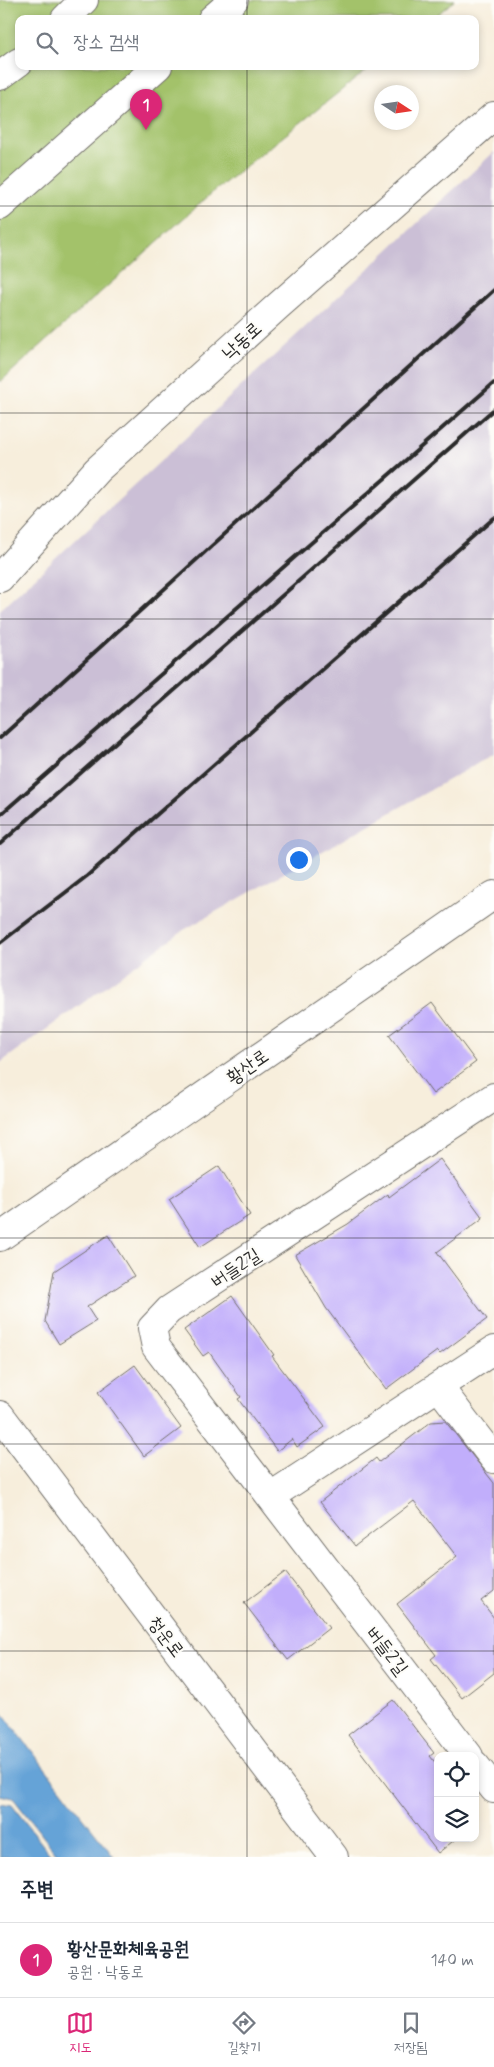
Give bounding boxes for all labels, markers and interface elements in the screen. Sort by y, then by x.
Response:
search box [15,15,479,70]
icon: search [33,29,61,57]
text: 장소 검색 [73,30,139,55]
north arrow [374,85,419,130]
pin: 1 [130,89,162,130]
street label: 낙동로 [217,316,267,366]
your location [286,847,312,873]
street label: 황산로 [222,1044,274,1091]
street label: 버들2길 [206,1243,266,1294]
street label: 청운로 [142,1611,190,1663]
street label: 버들2길 [360,1621,413,1680]
map controls [434,1752,479,1842]
button: locate [434,1752,479,1797]
button: layers [434,1797,479,1842]
text: 주변 [20,1876,54,1904]
text: 황산문화체육공원 [67,1937,189,1962]
text: 1 [32,1950,40,1971]
text: 140 m [430,1950,474,1971]
text: 공원 · 낙동로 [67,1962,144,1983]
tab: 지도 [66,2009,94,2057]
tab: 길찾기 [227,2009,261,2057]
tab: 저장됨 [394,2009,428,2057]

